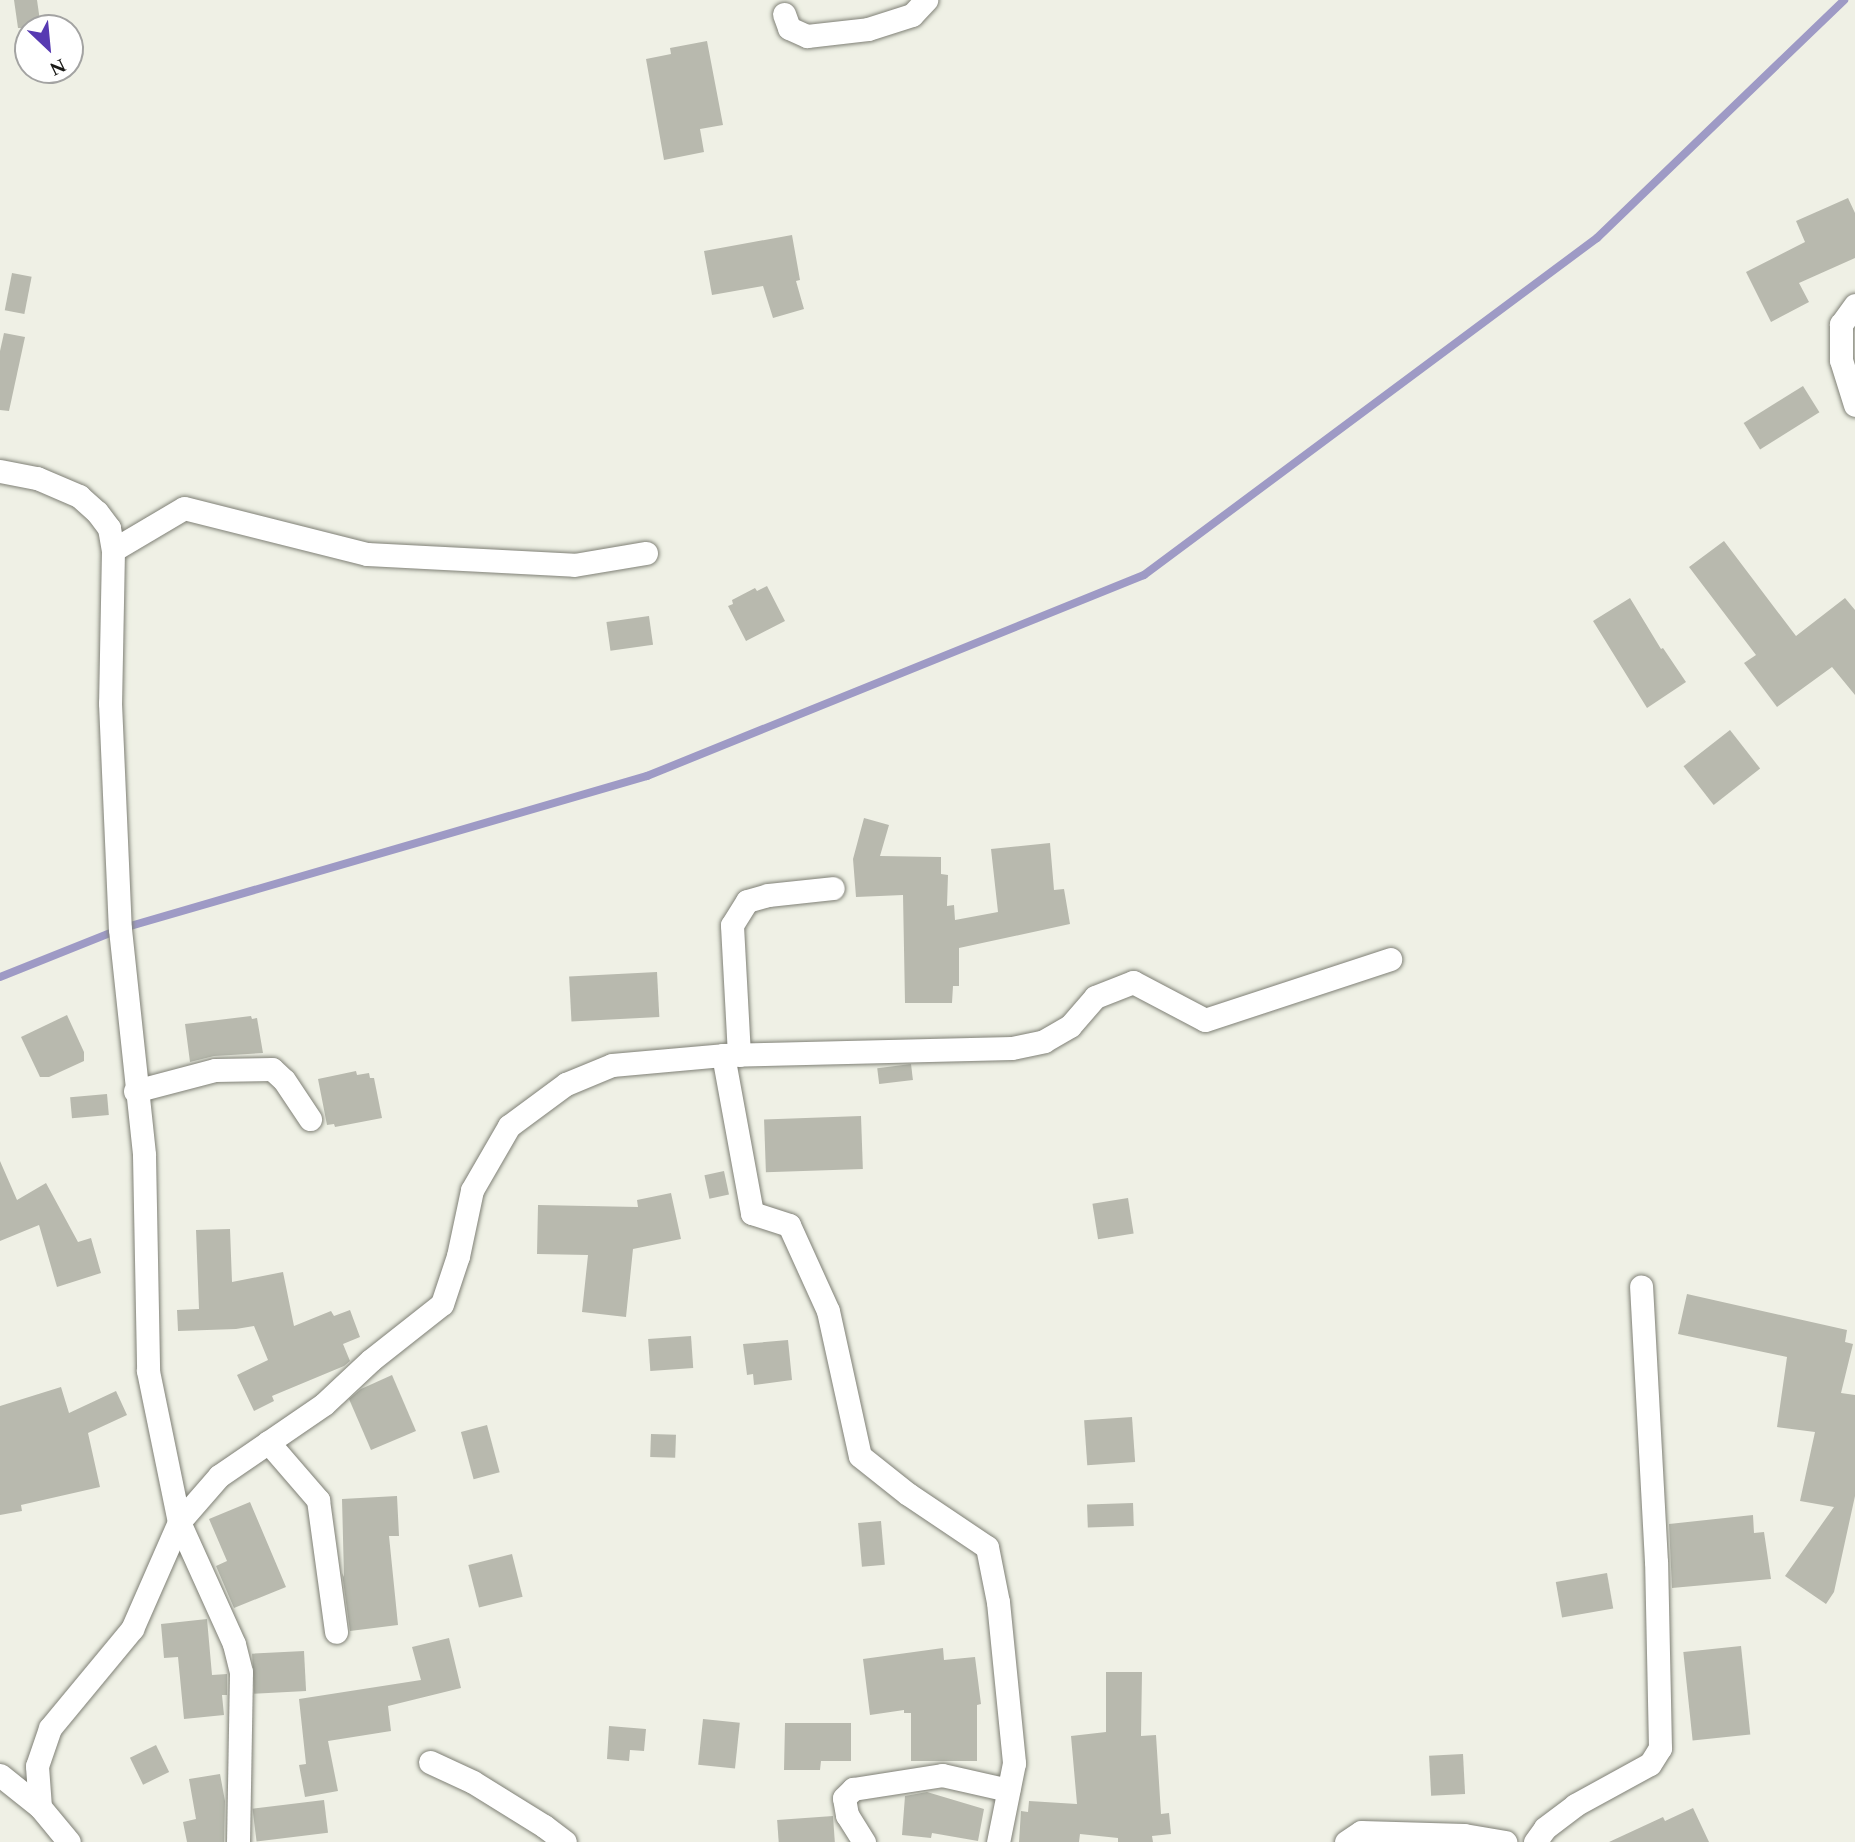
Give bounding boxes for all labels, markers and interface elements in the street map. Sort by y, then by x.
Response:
north arrow [14,14,84,84]
text: N [44,50,71,83]

